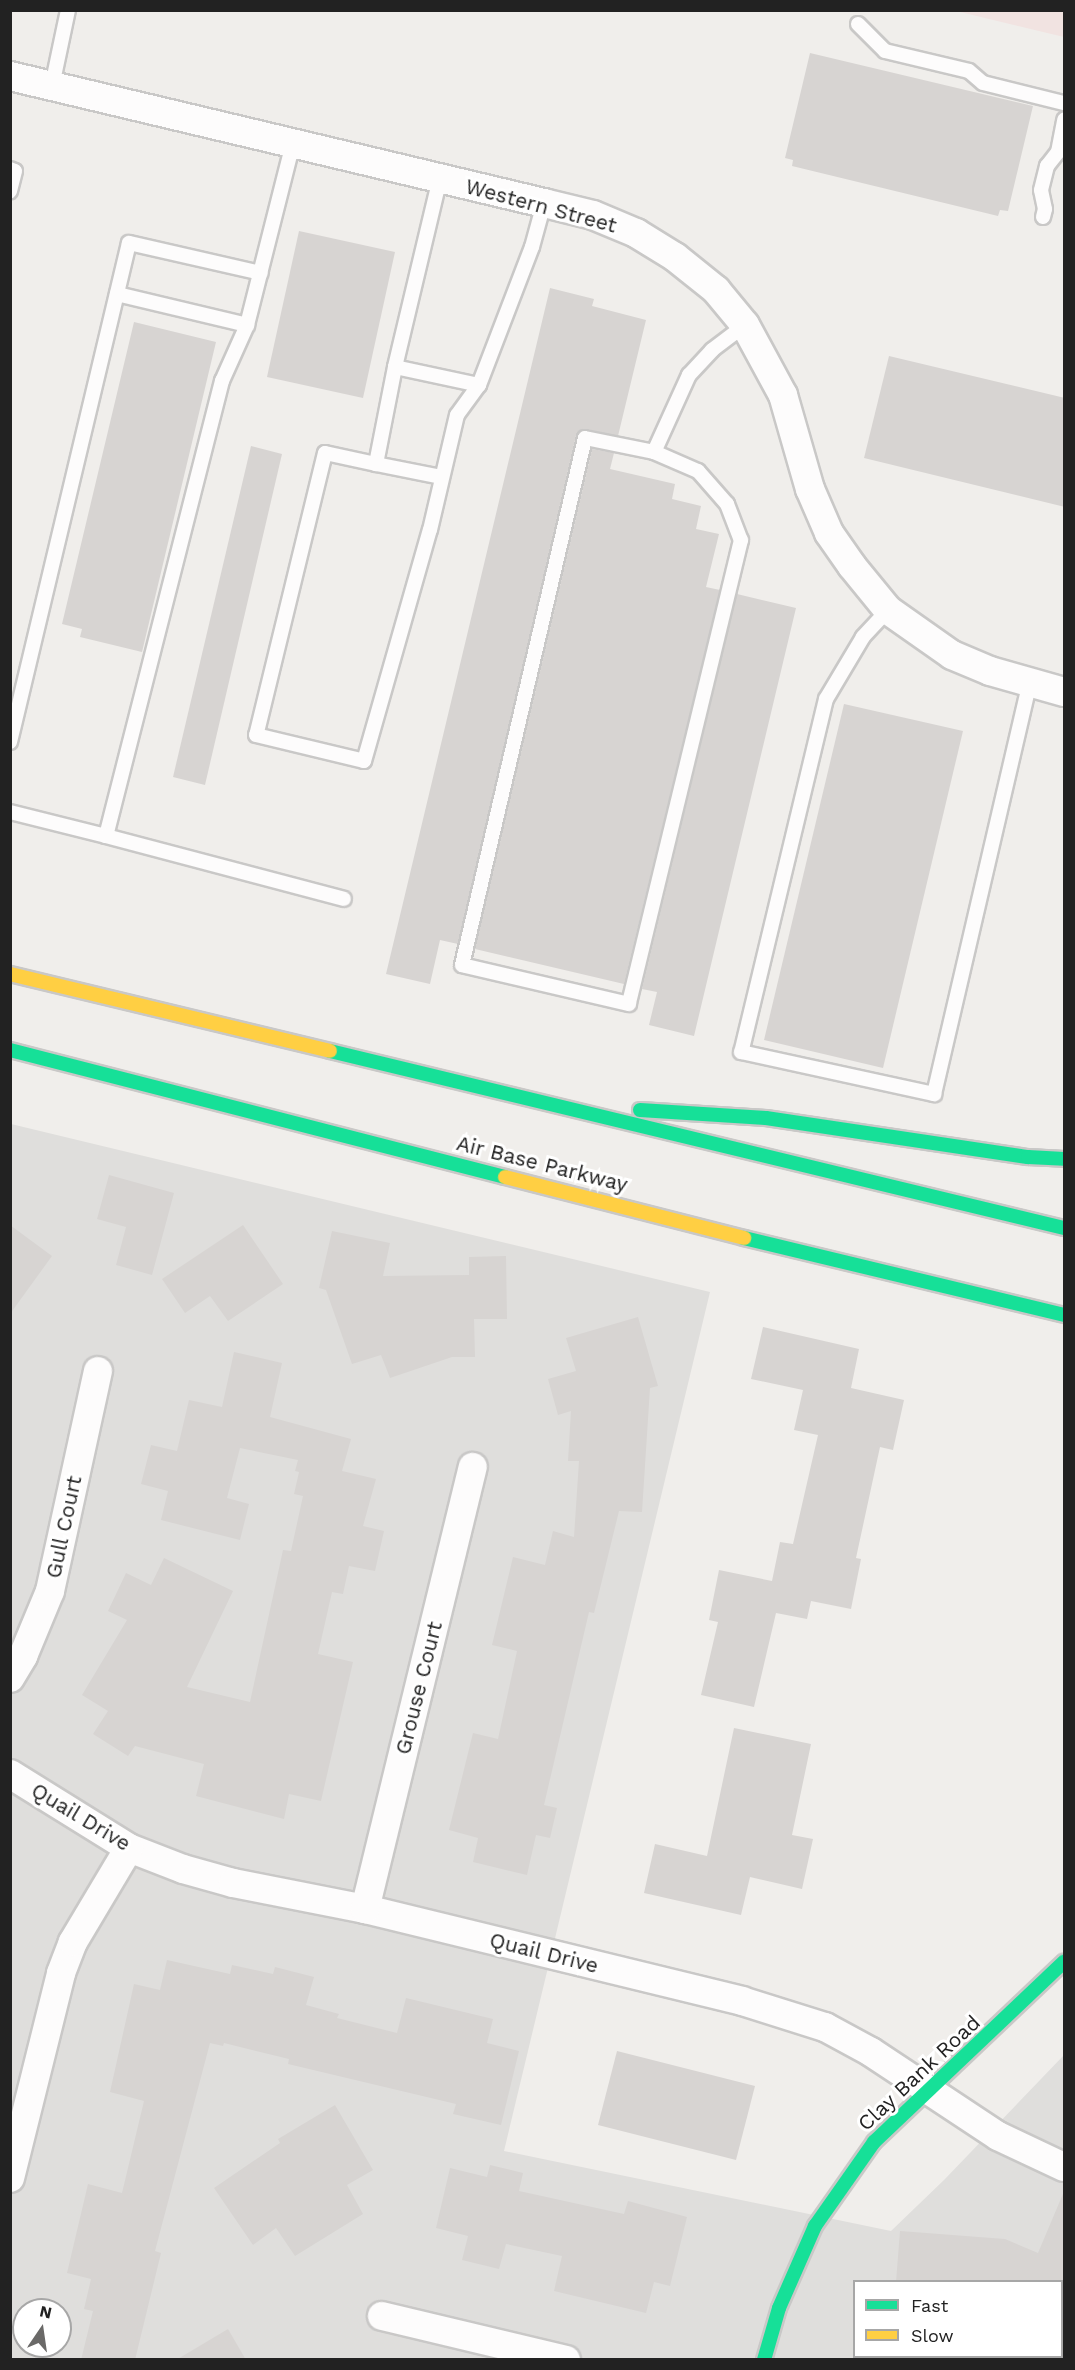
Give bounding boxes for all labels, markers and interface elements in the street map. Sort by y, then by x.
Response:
street label: Western Street [463,174,619,238]
street label: Air Base Parkway [454,1131,630,1197]
street label: Gull Court [41,1473,87,1581]
street label: Grouse Court [390,1619,448,1757]
street label: Quail Drive [27,1777,135,1857]
street label: Quail Drive [487,1927,601,1979]
street label: Clay Bank Road [852,2010,986,2136]
legend [853,2280,1063,2358]
text: Fast [911,2295,948,2316]
north arrow [12,2298,72,2358]
text: N [38,2301,54,2323]
text: Slow [911,2325,954,2346]

